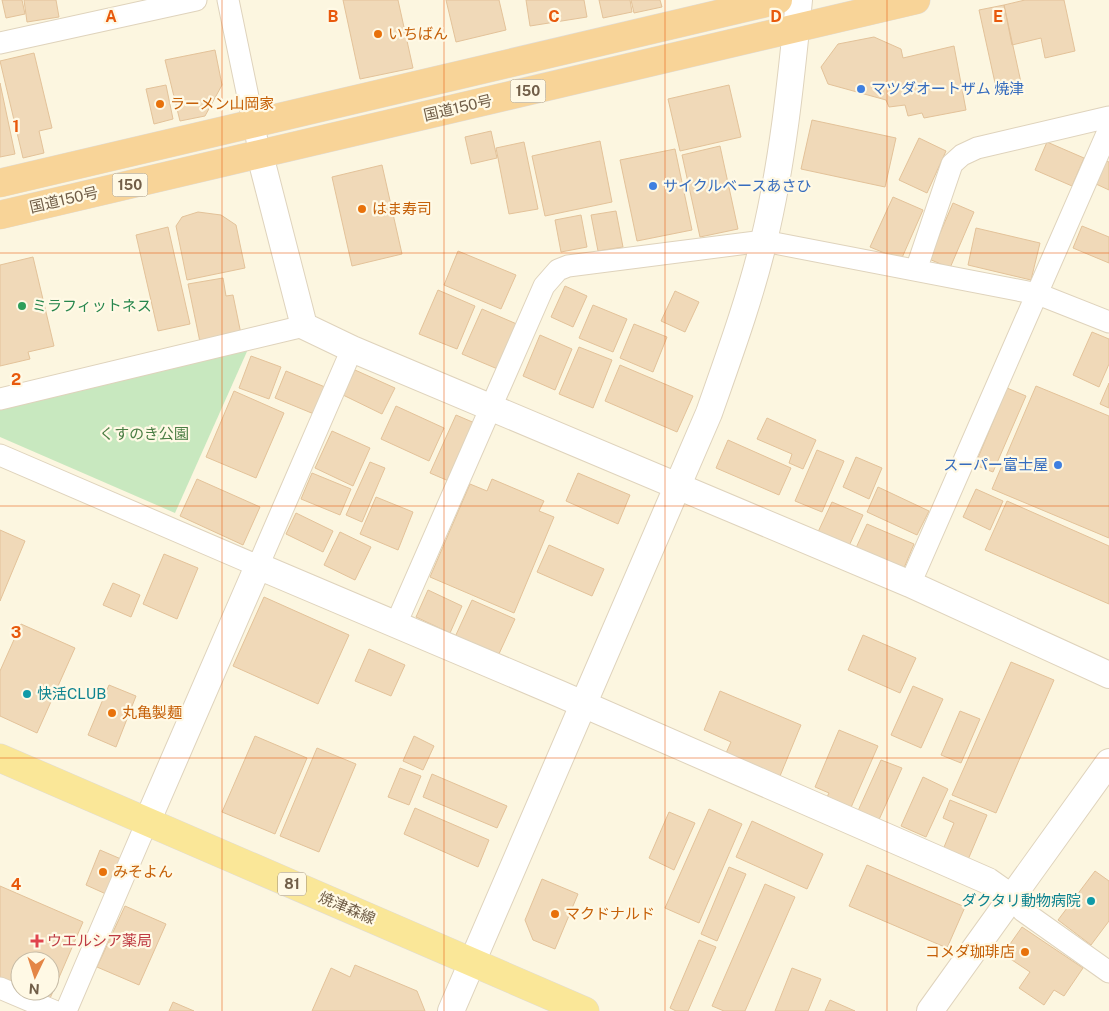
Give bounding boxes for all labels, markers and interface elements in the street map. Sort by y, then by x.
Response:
text: A [105,7,117,26]
text: B [328,7,339,26]
text: C [548,7,560,26]
text: D [770,7,782,26]
text: E [993,7,1003,26]
place label: いちばん [388,25,448,42]
marker: いちばん [372,28,384,40]
road number: 150 [510,80,546,102]
place label: マツダオートザム 焼津 [871,80,1024,97]
marker: マツダオートザム 焼津 [855,83,867,95]
street label: 国道150号 [422,91,494,124]
place label: ラーメン山岡家 [170,95,274,112]
marker: ラーメン山岡家 [154,98,166,110]
text: 1 [13,117,19,136]
road number: 150 [112,174,148,196]
place label: サイクルベースあさひ [663,177,812,194]
marker: サイクルベースあさひ [647,180,659,192]
street label: 国道150号 [28,183,100,216]
place label: はま寿司 [372,200,432,217]
marker: はま寿司 [356,203,368,215]
place label: ミラフィットネス [32,297,152,314]
marker: ミラフィットネス [16,300,28,312]
text: 2 [11,370,21,389]
park label: くすのき公園 [99,425,189,442]
place label: スーパー富士屋 [943,456,1048,473]
marker: スーパー富士屋 [1052,459,1064,471]
text: 3 [11,623,21,642]
place label: 快活CLUB [37,685,106,702]
marker: 快活CLUB [21,688,33,700]
place label: 丸亀製麺 [122,704,182,721]
marker: 丸亀製麺 [106,707,118,719]
place label: みそよん [113,863,173,880]
marker: みそよん [97,866,109,878]
road number: 81 [278,872,306,896]
text: 4 [11,875,22,894]
street label: 焼津森線 [316,888,378,927]
place label: ダクタリ動物病院 [962,892,1081,909]
marker: ダクタリ動物病院 [1085,895,1097,907]
place label: マクドナルド [565,905,655,922]
marker: マクドナルド [549,908,561,920]
place label: ウエルシア薬局 [47,932,152,949]
marker: ウエルシア薬局 [31,935,43,947]
place label: コメダ珈琲店 [925,943,1015,960]
marker: コメダ珈琲店 [1019,946,1031,958]
north arrow [10,951,60,1001]
text: N [28,981,40,997]

